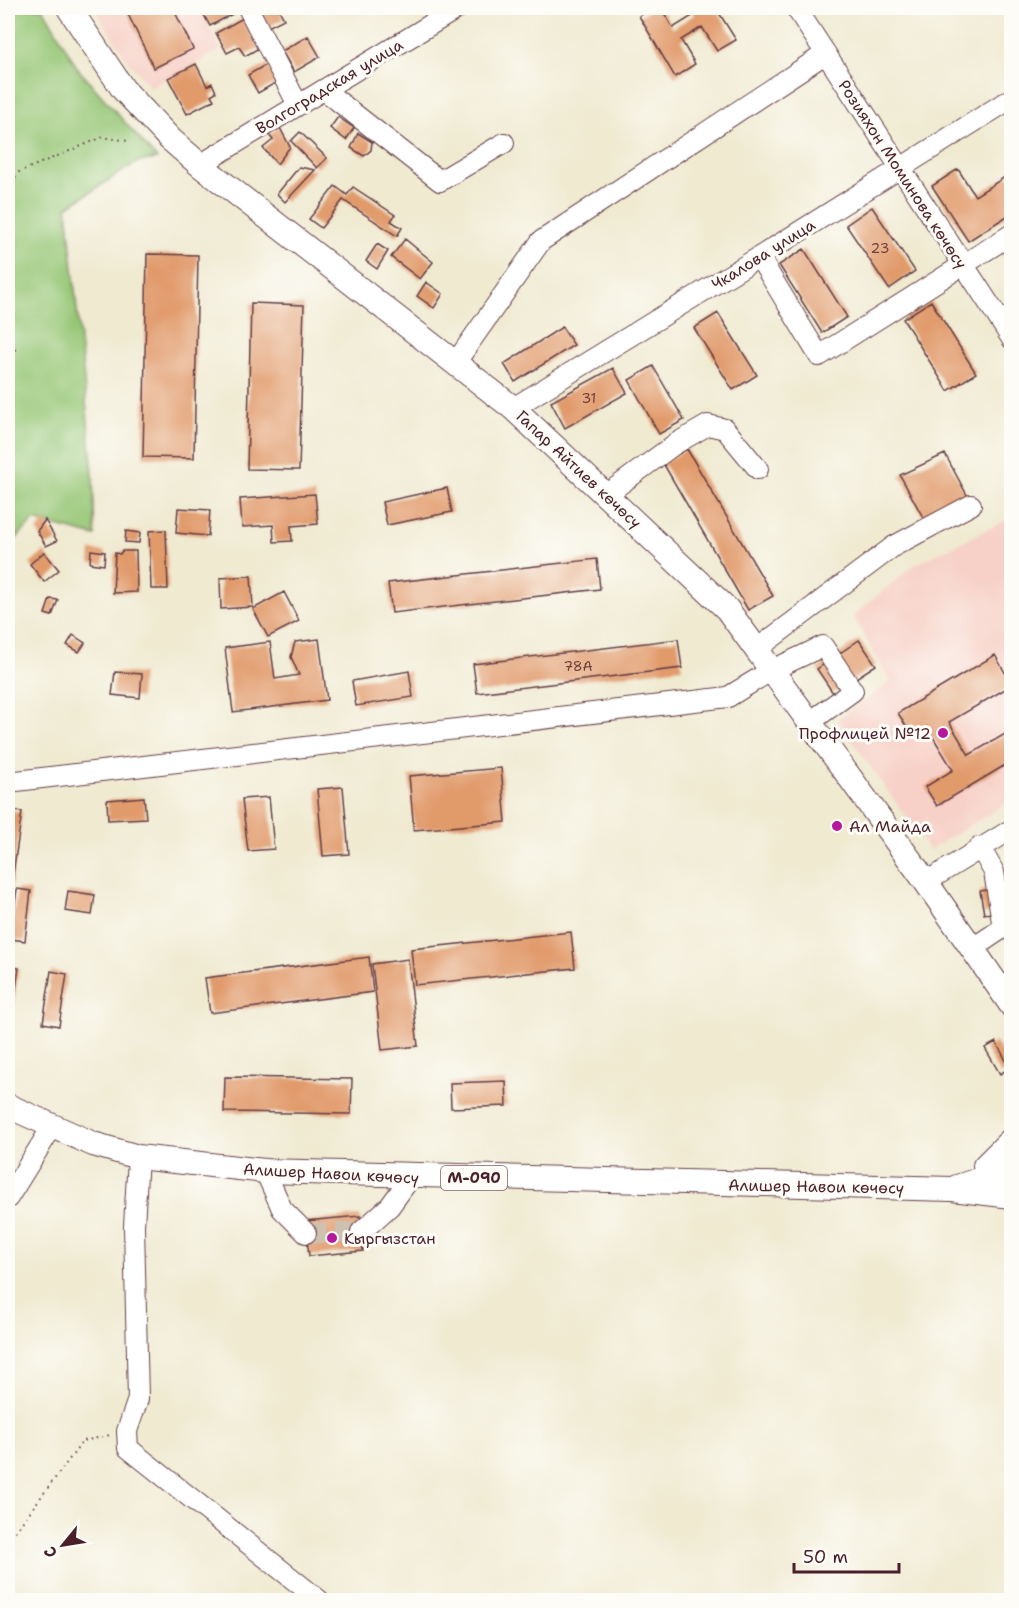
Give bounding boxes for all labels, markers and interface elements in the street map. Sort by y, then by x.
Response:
street label: Волгоградская улица [252,34,407,139]
street label: Розияхон Моминова көчөсү [833,76,972,273]
street label: Чкалова улица [707,214,819,295]
house number: 23 [871,239,889,257]
house number: 31 [582,389,596,407]
street label: Гапар Айтиев көчөсү [511,406,646,533]
house number: 78А [563,657,593,675]
place label: Профлицей №12 [799,723,931,744]
marker: Профлицей №12 [936,726,950,740]
place label: Ал Майда [849,816,931,837]
marker: Ал Майда [830,819,844,833]
street label: Алишер Навои көчөсү [243,1158,419,1189]
road number: М-090 [441,1166,507,1190]
street label: Алишер Навои көчөсү [728,1174,904,1199]
place label: Кыргызстан [344,1228,436,1249]
marker: Кыргызстан [325,1231,339,1245]
north arrow [33,1515,93,1575]
scale bar [794,1536,899,1574]
text: С [39,1543,62,1562]
text: 50 m [803,1545,848,1569]

